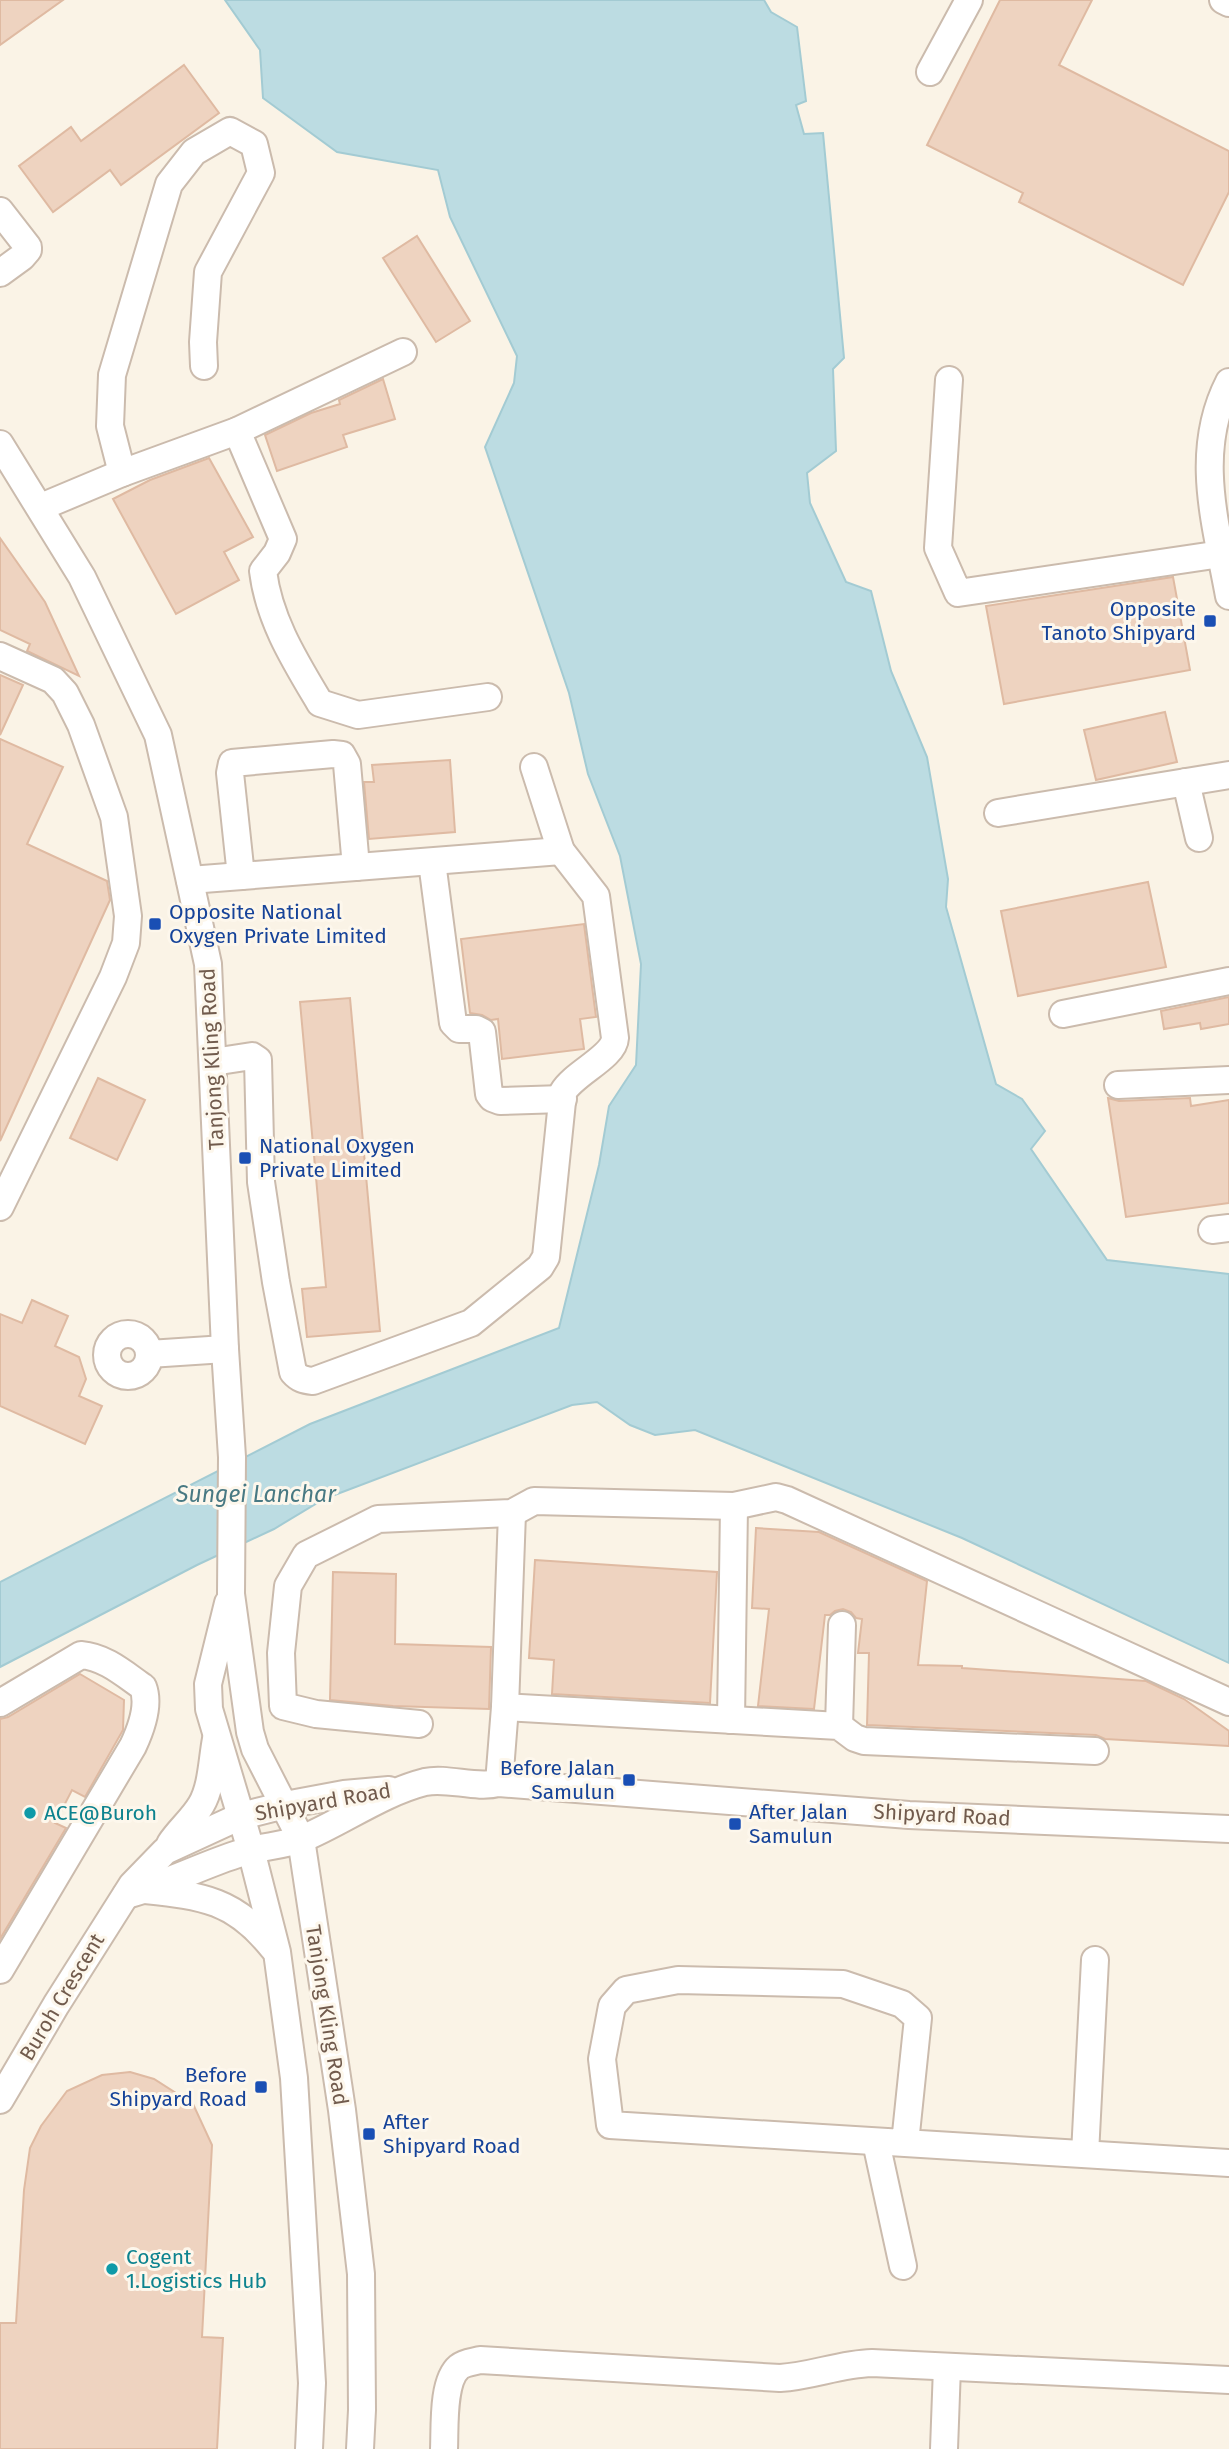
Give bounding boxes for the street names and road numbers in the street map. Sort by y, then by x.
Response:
street label: Tanjong Kling Road [194,967,230,1151]
street label: Shipyard Road [253,1777,393,1827]
street label: Shipyard Road [873,1798,1011,1832]
street label: Tanjong Kling Road [300,1923,354,2107]
street label: Buroh Crescent [14,1928,110,2065]

